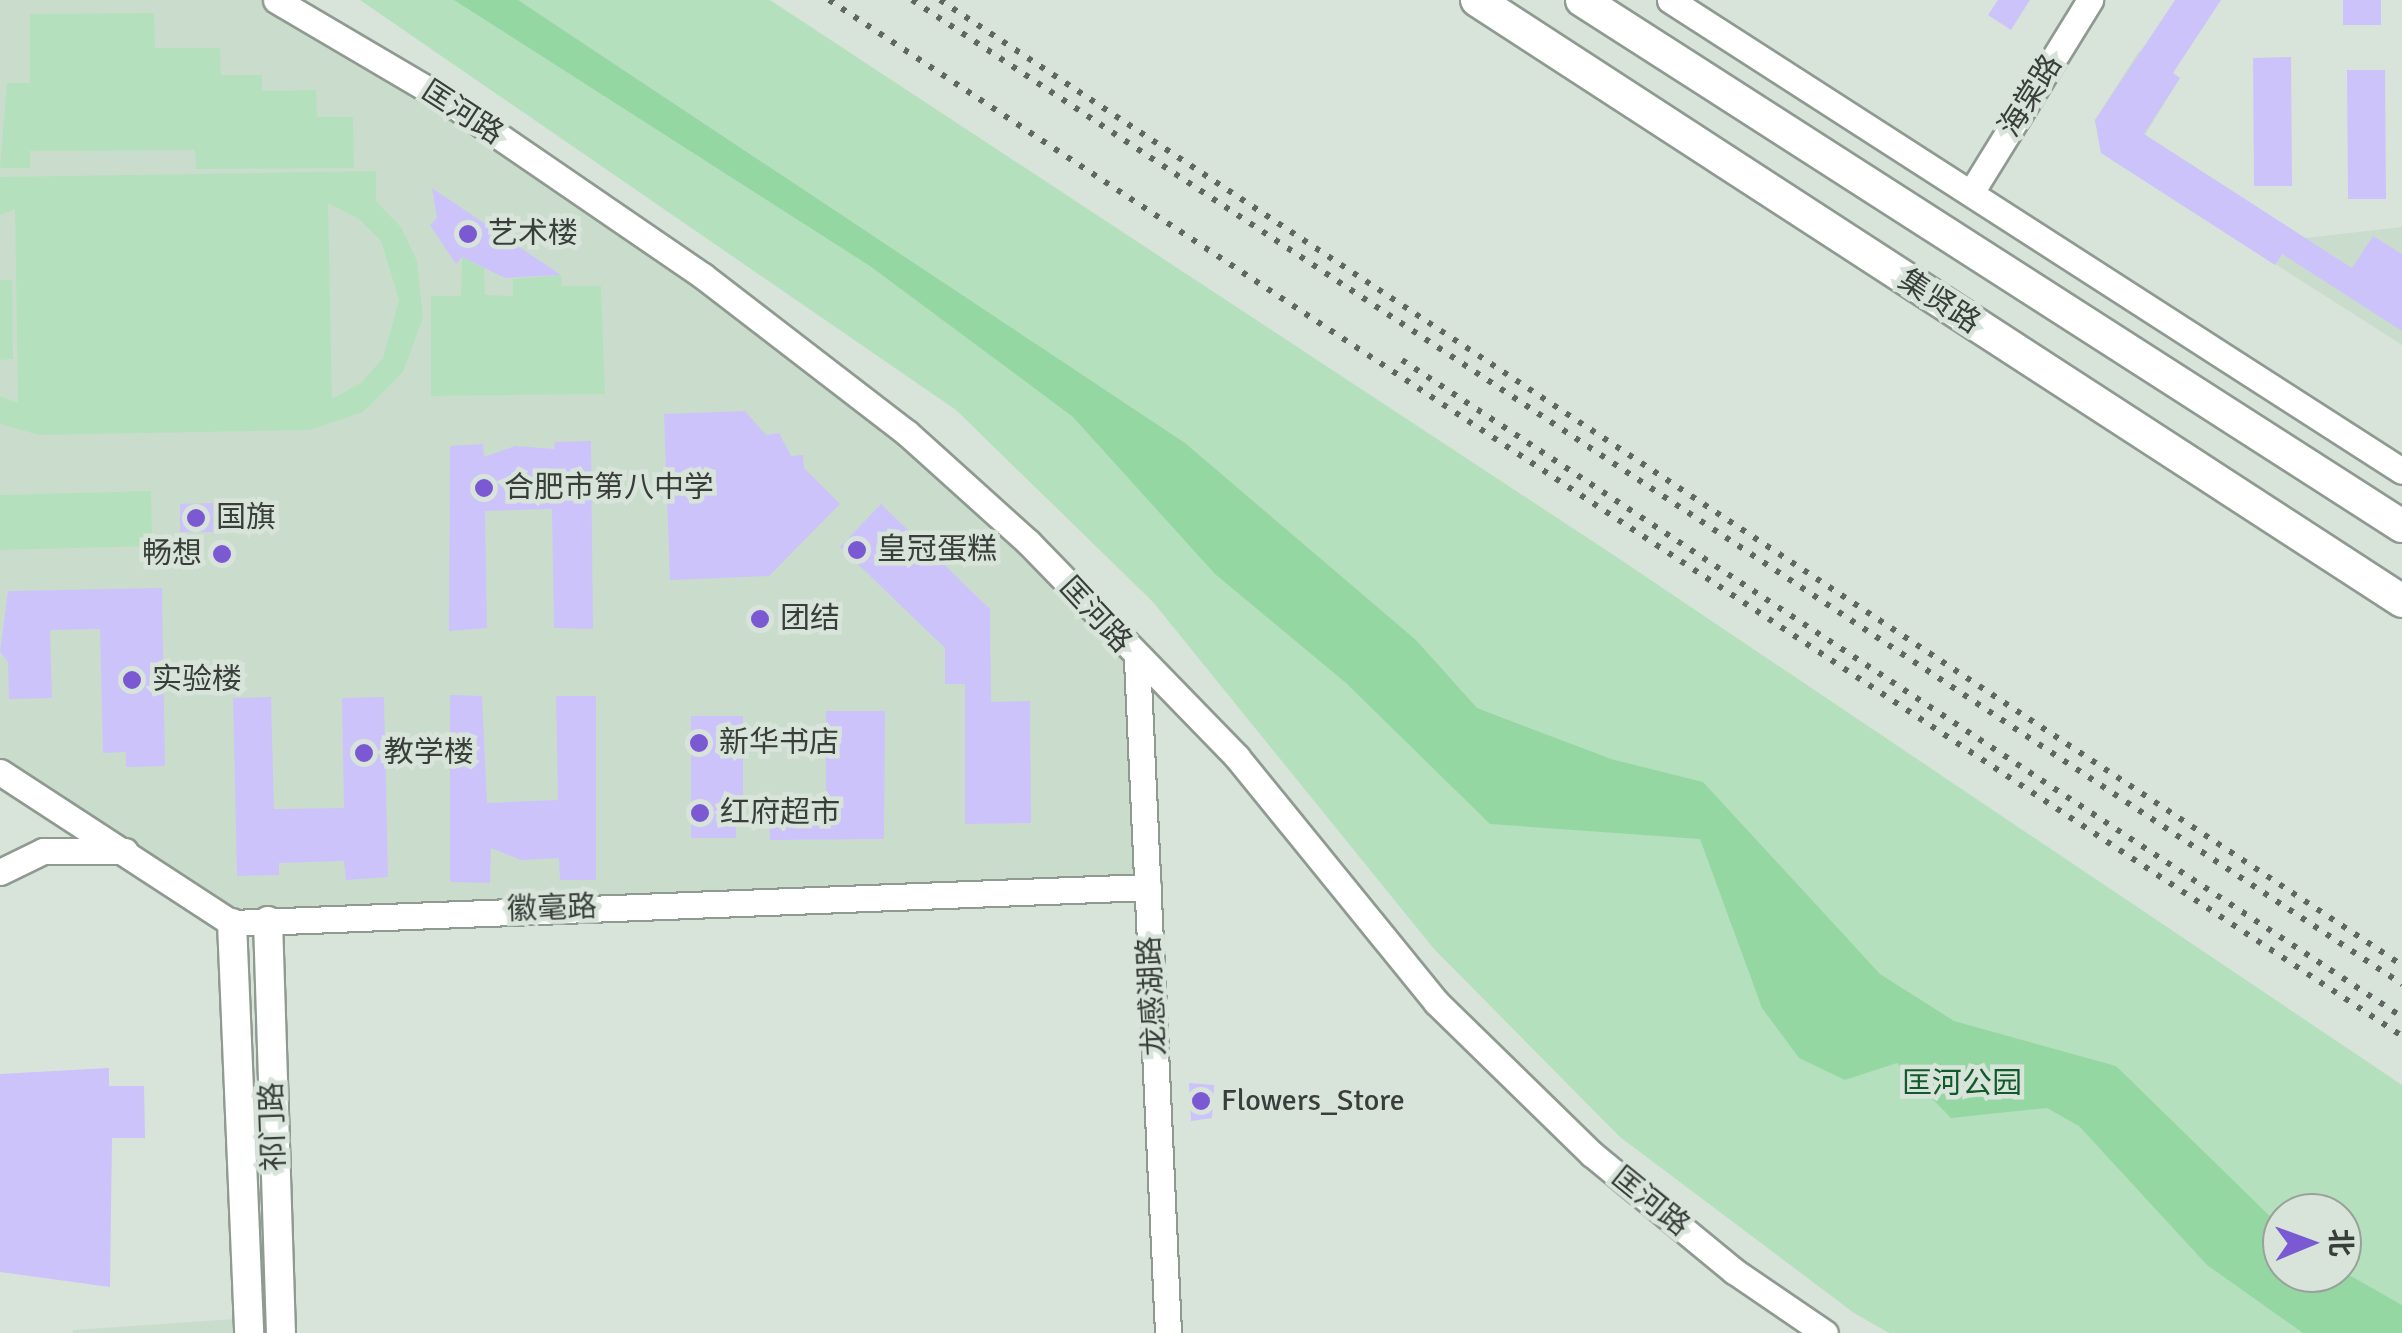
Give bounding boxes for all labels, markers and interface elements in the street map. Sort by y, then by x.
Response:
street label: 海棠路 [1992,48,2070,144]
street label: 匡河路 [414,73,510,153]
place label: 艺术楼 [488,216,578,252]
marker: 艺术楼 [457,223,479,245]
street label: 集贤路 [1891,262,1987,342]
place label: 合肥市第八中学 [504,470,714,506]
marker: 合肥市第八中学 [473,477,495,499]
place label: 国旗 [216,500,276,536]
marker: 国旗 [185,507,207,529]
place label: 皇冠蛋糕 [877,532,997,568]
place label: 畅想 [142,536,202,572]
marker: 皇冠蛋糕 [846,539,868,561]
marker: 畅想 [211,543,233,565]
street label: 匡河路 [1051,570,1139,660]
place label: 团结 [780,601,840,637]
marker: 团结 [749,608,771,630]
place label: 实验楼 [152,662,242,698]
marker: 实验楼 [121,669,143,691]
place label: 新华书店 [719,725,839,761]
marker: 新华书店 [688,732,710,754]
place label: 教学楼 [384,735,474,771]
marker: 教学楼 [353,742,375,764]
place label: 红府超市 [720,795,840,831]
marker: 红府超市 [689,802,711,824]
street label: 徽毫路 [506,889,598,929]
street label: 龙感湖路 [1132,935,1174,1057]
park label: 匡河公园 [1902,1066,2022,1102]
street label: 祁门路 [254,1081,294,1173]
place label: Flowers_Store [1221,1083,1405,1119]
marker: Flowers_Store [1190,1090,1212,1112]
street label: 匡河路 [1604,1160,1696,1244]
north arrow [2262,1193,2362,1293]
text: 北 [2323,1228,2357,1257]

